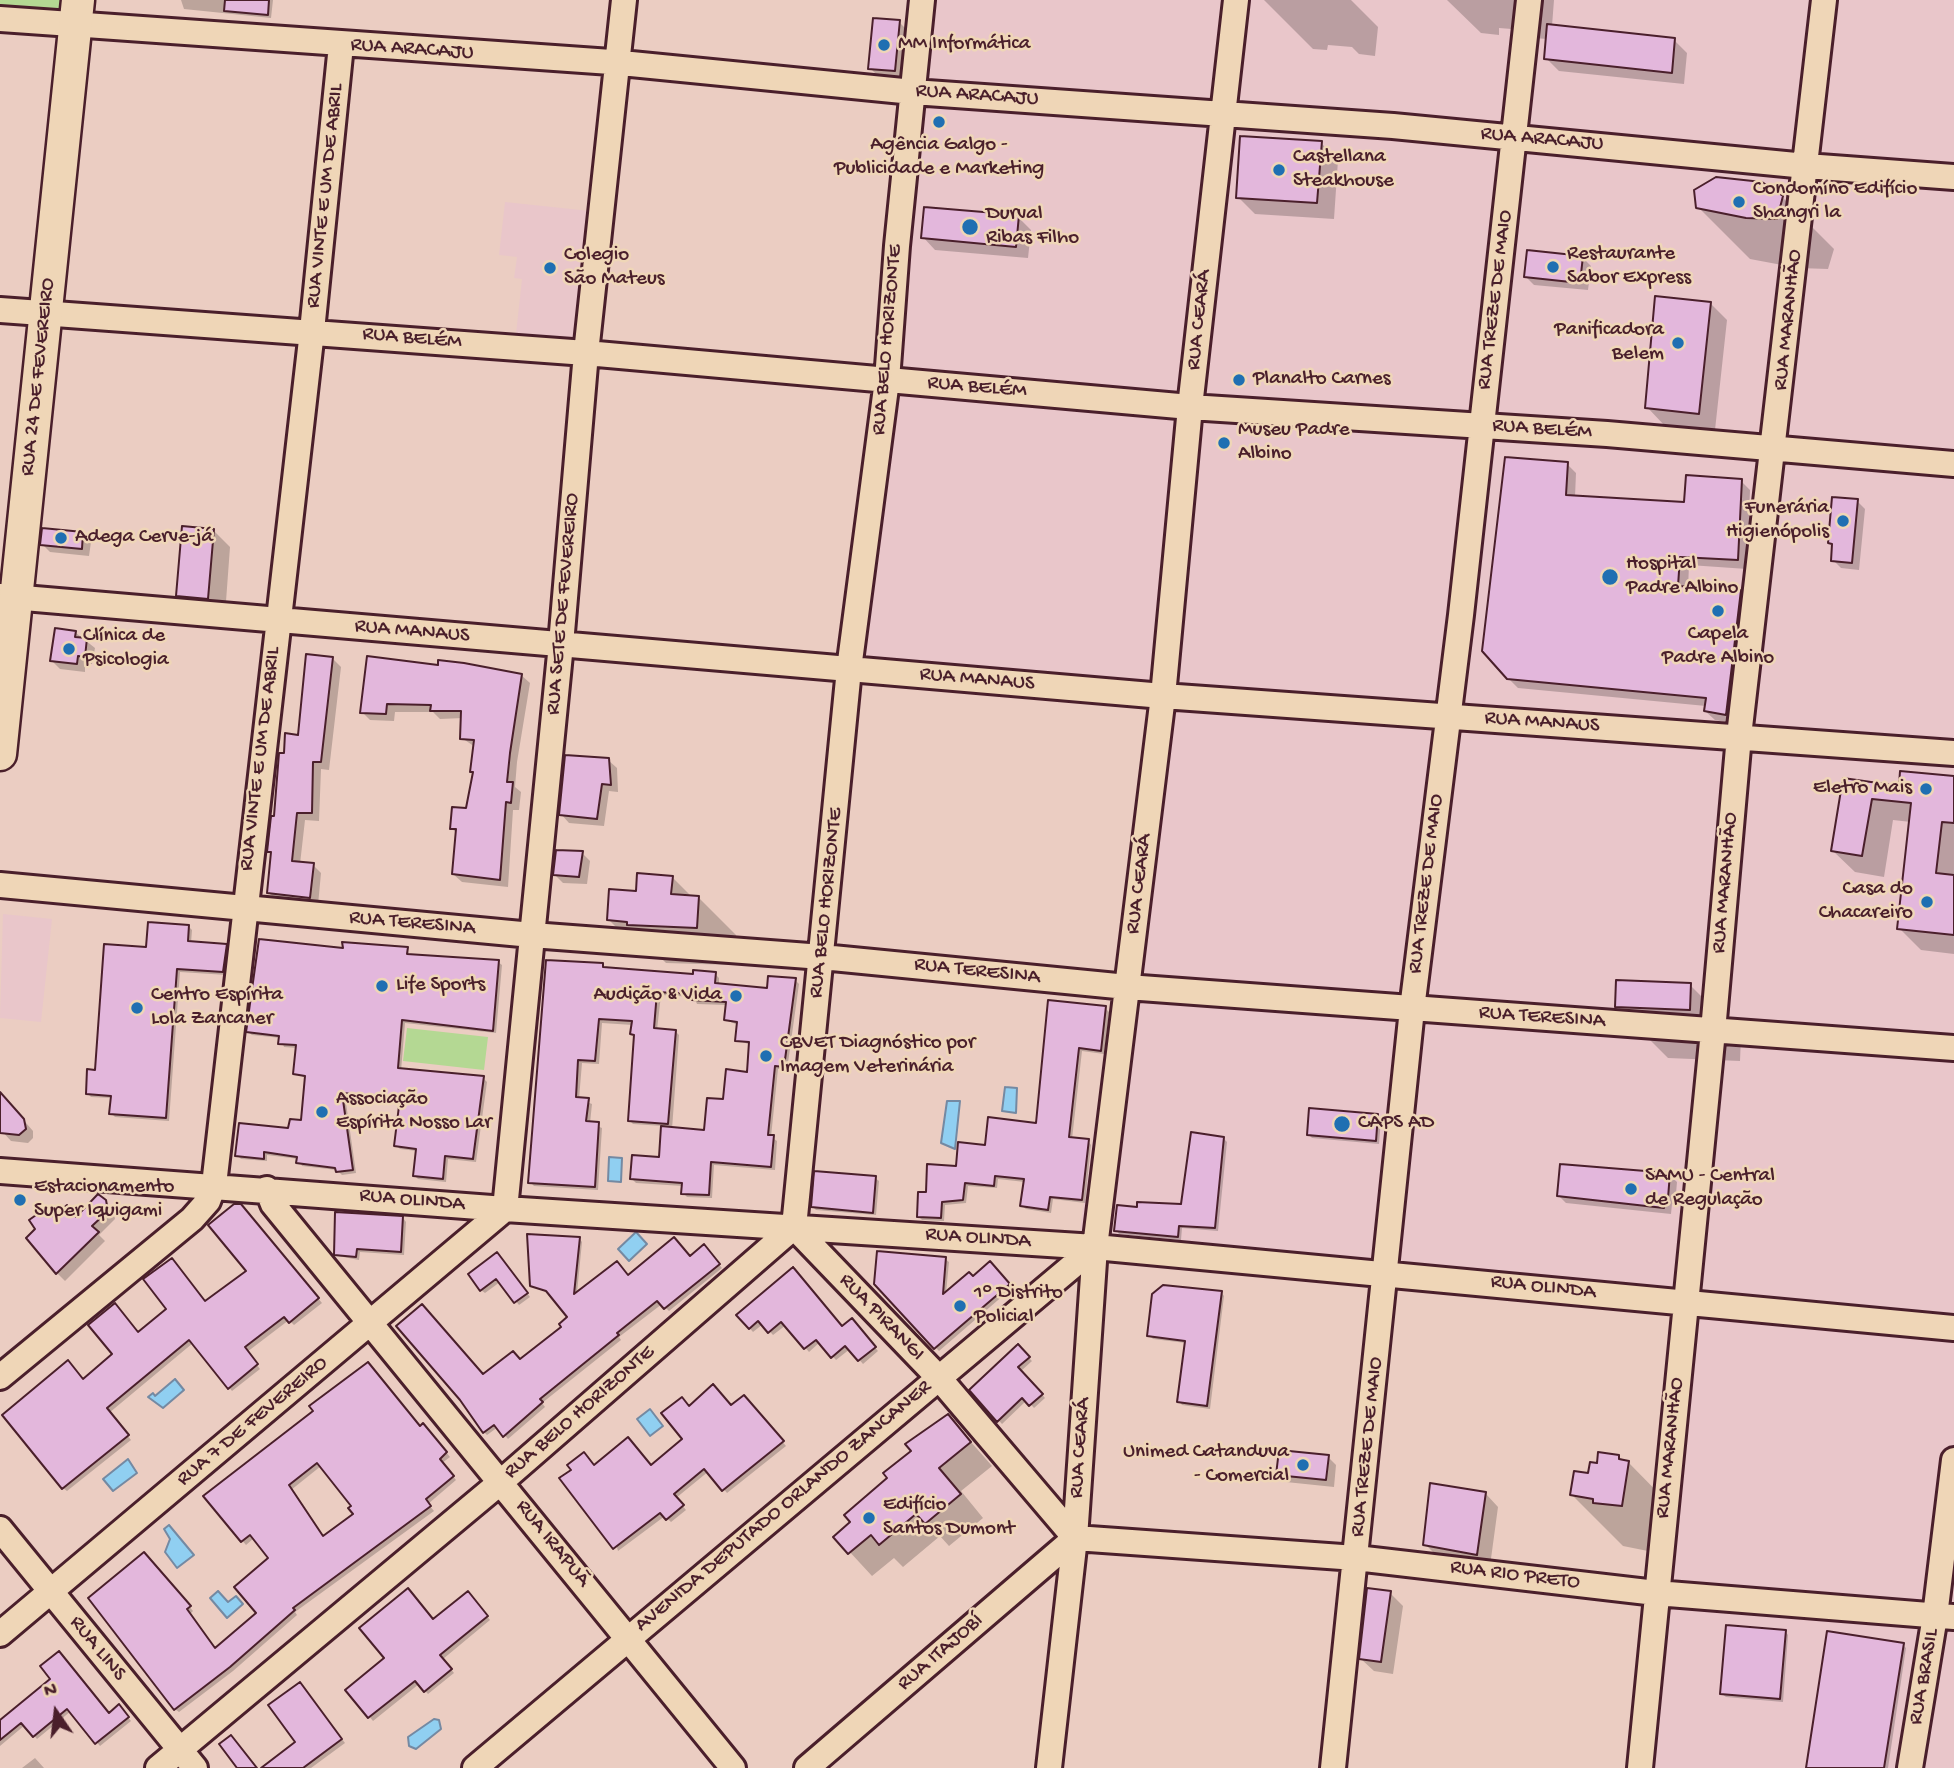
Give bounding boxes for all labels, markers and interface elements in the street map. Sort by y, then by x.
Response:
place label: MM Informática [898,32,1030,58]
street label: RUA ARACAJU [350,33,474,67]
marker: MM Informática [876,37,892,53]
street label: RUA ARACAJU [915,79,1039,113]
street label: RUA VINTE E UM DE ABRIL [302,83,350,309]
marker: Agência Galgo - Publicidade e Marketing [931,114,947,130]
street label: RUA ARACAJU [1480,122,1604,158]
place label: Agência Galgo - Publicidade e Marketing [834,133,1044,183]
place label: Castellana Steakhouse [1293,145,1394,195]
marker: Castellana Steakhouse [1271,162,1287,178]
place label: Condomíno Edifício Shangri la [1753,177,1917,227]
marker: Condomíno Edifício Shangri la [1731,194,1747,210]
place label: Durval Ribas Filho [986,202,1079,252]
street label: RUA TREZE DE MAIO [1472,209,1520,391]
marker: Durval Ribas Filho [960,217,980,237]
place label: Restaurante Sabor Express [1567,242,1691,292]
place label: Colegio São Mateus [564,243,664,293]
street label: RUA BELO HORIZONTE [867,244,909,436]
street label: RUA MARANHÃO [1769,248,1809,392]
marker: Restaurante Sabor Express [1545,259,1561,275]
marker: Colegio São Mateus [542,260,558,276]
street label: RUA CEARÁ [1182,269,1218,371]
street label: RUA 24 DE FEVEREIRO [16,277,62,477]
place label: Panificadora Belem [1554,318,1664,368]
street label: RUA BELÉM [361,322,463,356]
marker: Panificadora Belem [1670,335,1686,351]
place label: Planalto Carnes [1253,367,1391,393]
street label: RUA BELÉM [926,371,1028,405]
marker: Planalto Carnes [1231,372,1247,388]
street label: RUA BELÉM [1491,414,1593,446]
place label: Museu Padre Albino [1238,418,1350,468]
marker: Museu Padre Albino [1216,435,1232,451]
street label: RUA SETE DE FEVEREIRO [542,492,586,716]
place label: Funerária Higienópolis [1726,496,1829,546]
marker: Funerária Higienópolis [1835,513,1851,529]
place label: Adega Cerve-já [75,525,213,551]
marker: Adega Cerve-já [53,530,69,546]
place label: Hospital Padre Albino [1626,552,1738,602]
marker: Hospital Padre Albino [1600,567,1620,587]
marker: Capela Padre Albino [1710,603,1726,619]
street label: RUA MANAUS [353,614,471,650]
place label: Capela Padre Albino [1662,622,1774,672]
place label: Clínica de Psicologia [83,624,169,674]
marker: Clínica de Psicologia [61,641,77,657]
street label: RUA VINTE E UM DE ABRIL [235,646,287,872]
street label: RUA MANAUS [918,662,1036,698]
street label: RUA MANAUS [1484,706,1600,740]
place label: Eletro Mais [1813,776,1912,802]
marker: Eletro Mais [1918,781,1934,797]
street label: RUA TREZE DE MAIO [1403,793,1451,975]
street label: RUA BELO HORIZONTE [804,807,850,999]
street label: RUA MARANHÃO [1707,811,1745,955]
street label: RUA CEARÁ [1121,832,1159,936]
place label: Casa do Chacareiro [1819,877,1913,927]
marker: Casa do Chacareiro [1919,894,1935,910]
street label: RUA TERESINA [348,906,476,942]
street label: RUA TERESINA [913,953,1041,991]
place label: Life Sports [396,973,485,999]
marker: Life Sports [374,978,390,994]
place label: Centro Espírita Lola Zancaner [151,983,283,1033]
place label: Audição & Vida [593,983,722,1009]
marker: Audição & Vida [728,988,744,1004]
marker: Centro Espírita Lola Zancaner [129,1000,145,1016]
street label: RUA TERESINA [1478,1001,1606,1035]
place label: CBVET Diagnóstico por Imagem Veterinária [780,1031,975,1081]
marker: CBVET Diagnóstico por Imagem Veterinária [758,1048,774,1064]
place label: Associação Espírita Nosso Lar [336,1087,492,1137]
marker: Associação Espírita Nosso Lar [314,1104,330,1120]
place label: CAPS AD [1358,1111,1434,1137]
marker: CAPS AD [1332,1114,1352,1134]
place label: SAMU - Central de Regulação [1645,1164,1775,1214]
place label: Estacionamento Super Iquigami [34,1175,174,1225]
marker: SAMU - Central de Regulação [1623,1181,1639,1197]
street label: RUA OLINDA [358,1184,466,1218]
marker: Estacionamento Super Iquigami [12,1192,28,1208]
street label: RUA OLINDA [924,1223,1032,1255]
street label: RUA PIRANGI [833,1269,929,1367]
street label: RUA OLINDA [1489,1270,1597,1306]
place label: 1° Distrito Policial [974,1281,1063,1331]
marker: 1° Distrito Policial [952,1298,968,1314]
street label: RUA BELO HORIZONTE [500,1341,660,1485]
street label: RUA 7 DE FEVEREIRO [172,1351,334,1493]
street label: RUA TREZE DE MAIO [1346,1356,1390,1538]
street label: AVENIDA DEPUTADO ORLANDO ZANCANER [631,1375,937,1639]
street label: RUA MARANHÃO [1651,1376,1691,1520]
street label: RUA CEARÁ [1065,1397,1097,1499]
place label: Unimed Catanduva - Comercial [1123,1440,1289,1490]
marker: Unimed Catanduva - Comercial [1295,1457,1311,1473]
place label: Edifício Santos Dumont [883,1493,1014,1543]
street label: RUA IRAPUÃ [509,1495,595,1593]
marker: Edifício Santos Dumont [861,1510,877,1526]
street label: RUA RIO PRETO [1449,1556,1581,1596]
street label: RUA ITAJOBÍ [893,1609,989,1697]
street label: RUA LINS [63,1611,131,1687]
street label: RUA BRASIL [1904,1627,1946,1727]
north arrow [21,1677,91,1747]
text: N [42,1678,60,1704]

